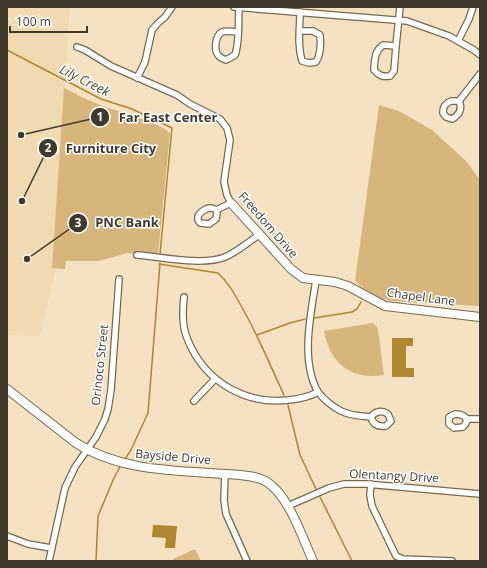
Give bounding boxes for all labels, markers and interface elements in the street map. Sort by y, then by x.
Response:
scale bar [10,8,87,34]
text: 100 m [16,13,51,30]
water label: Lily Creek [57,60,114,101]
callout: Far East Center [90,105,225,130]
text: 1 [97,108,103,125]
text: Far East Center [119,108,217,126]
callout: Furniture City [38,135,164,160]
text: 2 [45,139,52,156]
text: Furniture City [66,139,157,157]
street label: Freedom Drive [235,188,302,262]
callout: PNC Bank [68,210,167,235]
text: PNC Bank [95,213,160,231]
text: 3 [75,214,82,231]
street label: Chapel Lane [386,283,457,310]
street label: Orinoco Street [87,324,112,406]
street label: Bayside Drive [135,445,212,468]
street label: Olentangy Drive [349,465,440,486]

